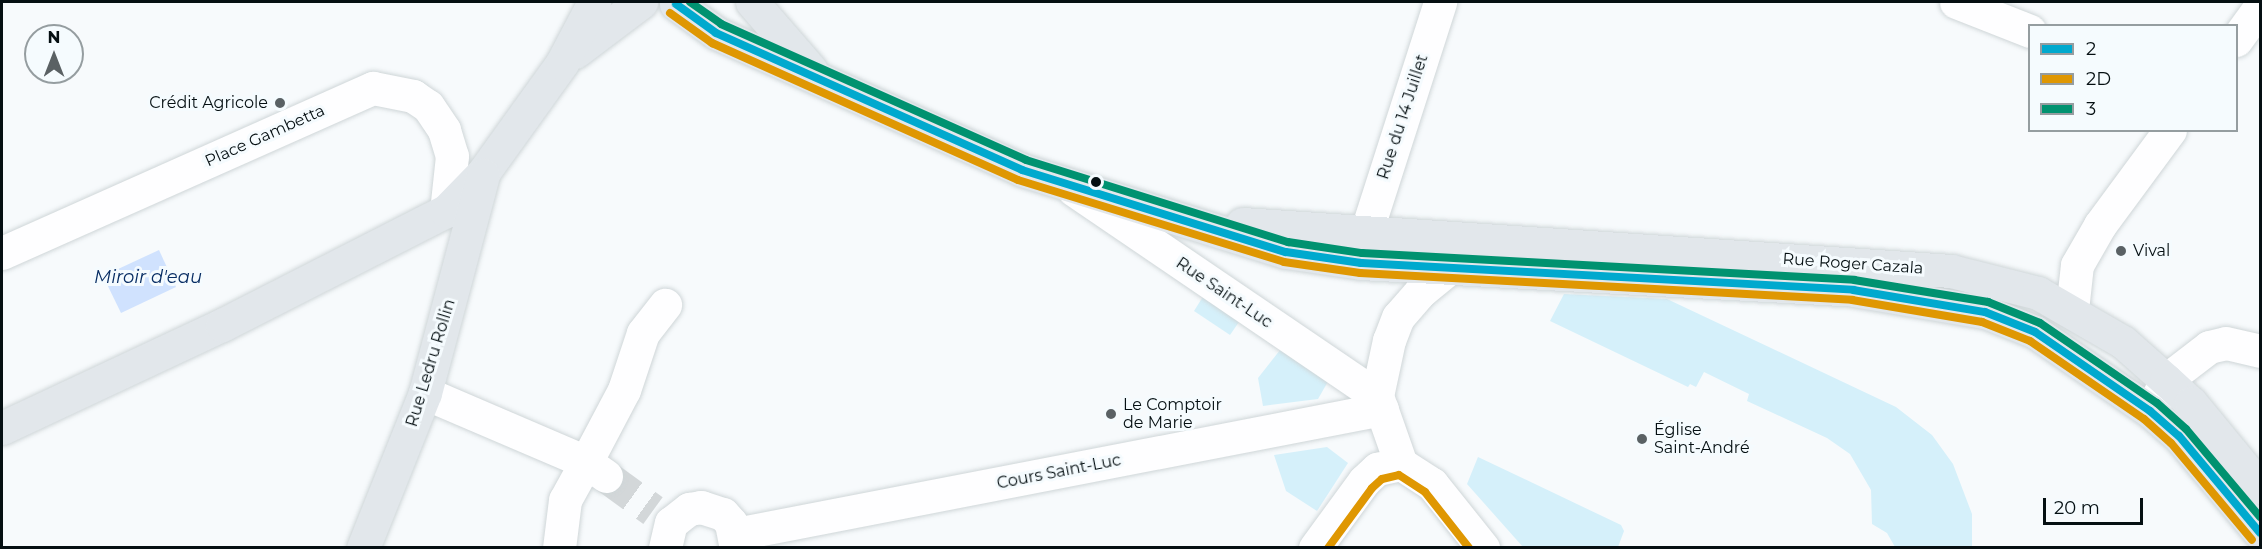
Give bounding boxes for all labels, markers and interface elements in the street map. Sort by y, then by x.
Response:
north arrow [24,24,84,84]
legend [2028,24,2238,132]
text: N [48,28,60,47]
text: 2 [2086,38,2096,60]
street label: Rue du 14 Juillet [1374,52,1432,182]
text: 2D [2086,68,2111,90]
place label: Crédit Agricole [149,93,268,113]
marker: Crédit Agricole [273,96,287,110]
text: 3 [2086,98,2096,120]
street label: Place Gambetta [202,101,328,171]
unlabelled marker [1090,176,1102,188]
place label: Vival [2133,241,2170,261]
marker: Vival [2114,244,2128,258]
street label: Rue Roger Cazala [1782,250,1924,278]
street label: Rue Saint-Luc [1172,254,1276,332]
water label: Miroir d'eau [94,266,202,288]
street label: Rue Ledru Rollin [402,297,460,429]
place label: Le Comptoir de Marie [1123,395,1222,433]
marker: Le Comptoir de Marie [1104,407,1118,421]
place label: Église Saint-André [1654,420,1750,458]
marker: Église Saint-André [1635,432,1649,446]
street label: Cours Saint-Luc [995,451,1123,493]
scale bar [2046,486,2146,524]
text: 20 m [2054,497,2100,519]

